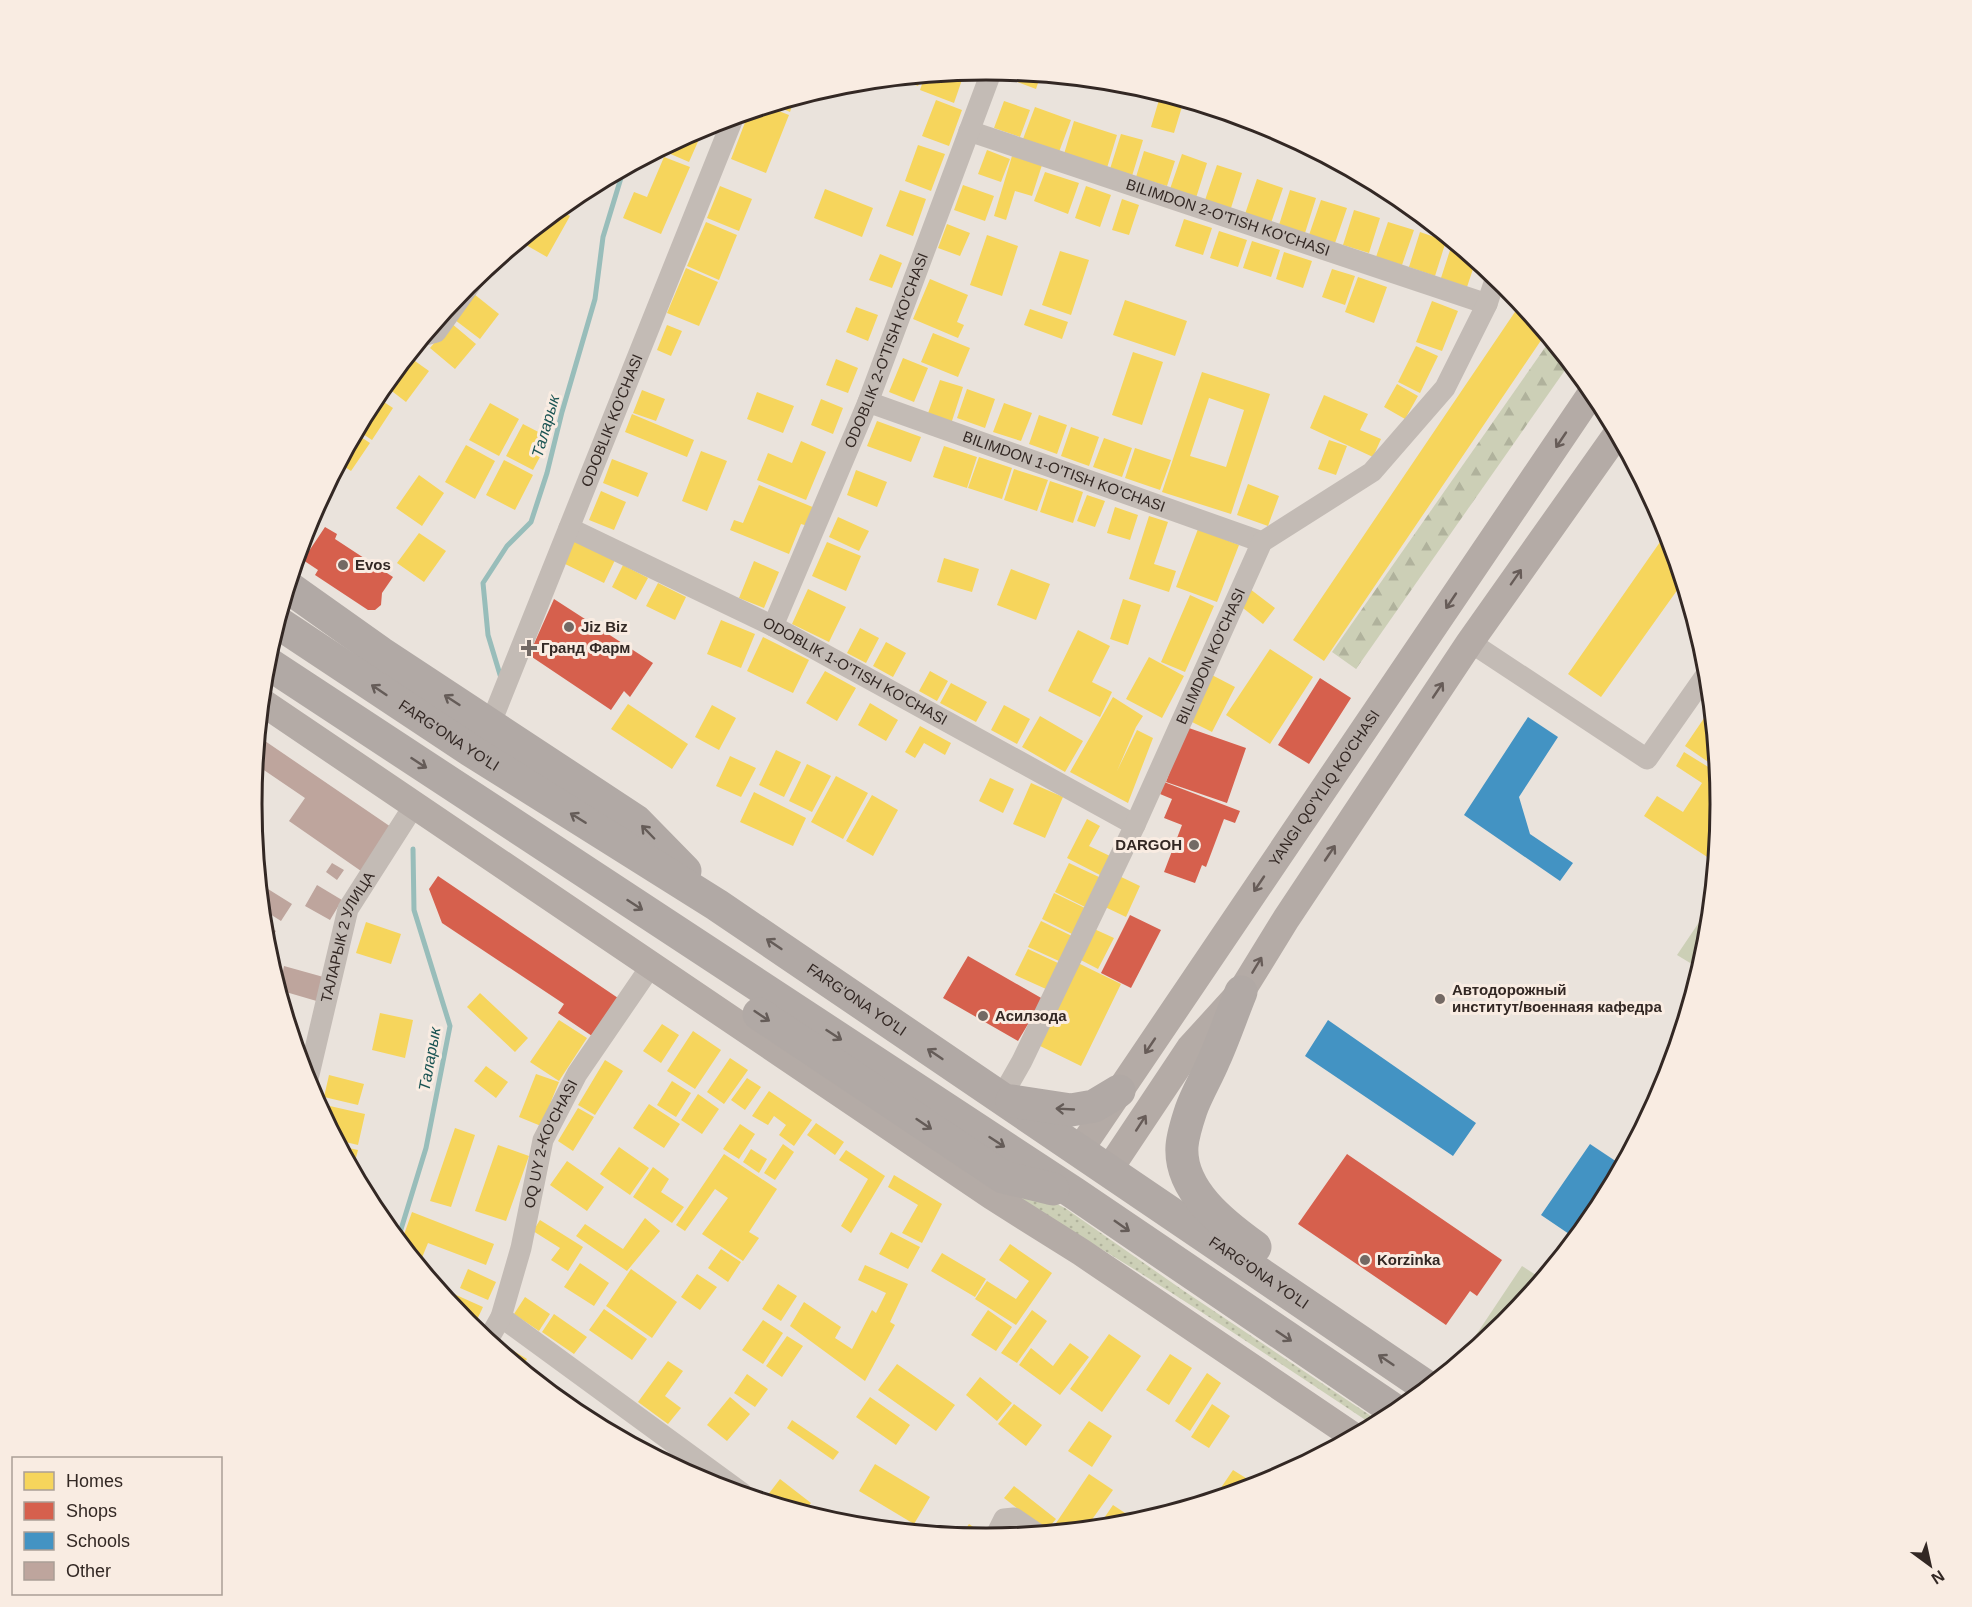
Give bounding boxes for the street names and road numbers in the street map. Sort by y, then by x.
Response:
street label: BILIMDON 2-O'TISH KO'CHASI [1124,175,1332,259]
street label: ODOBLIK 2-O'TISH KO'CHASI [841,250,931,450]
street label: ODOBLIK KO'CHASI [577,352,646,489]
street label: BILIMDON 1-O'TISH KO'CHASI [961,427,1168,515]
street label: BILIMDON KO'CHASI [1172,586,1248,727]
street label: ODOBLIK 1-O'TISH KO'CHASI [760,614,950,728]
street label: FARG'ONA YO'LI [396,696,502,774]
street label: YANGI QO'YLIQ KO'CHASI [1265,707,1383,869]
street label: ТАЛАРЫК 2 УЛИЦА [317,868,378,1004]
street label: FARG'ONA YO'LI [804,960,910,1039]
street label: OQ UY 2-KO'CHASI [520,1077,581,1210]
street label: FARG'ONA YO'LI [1206,1233,1312,1312]

